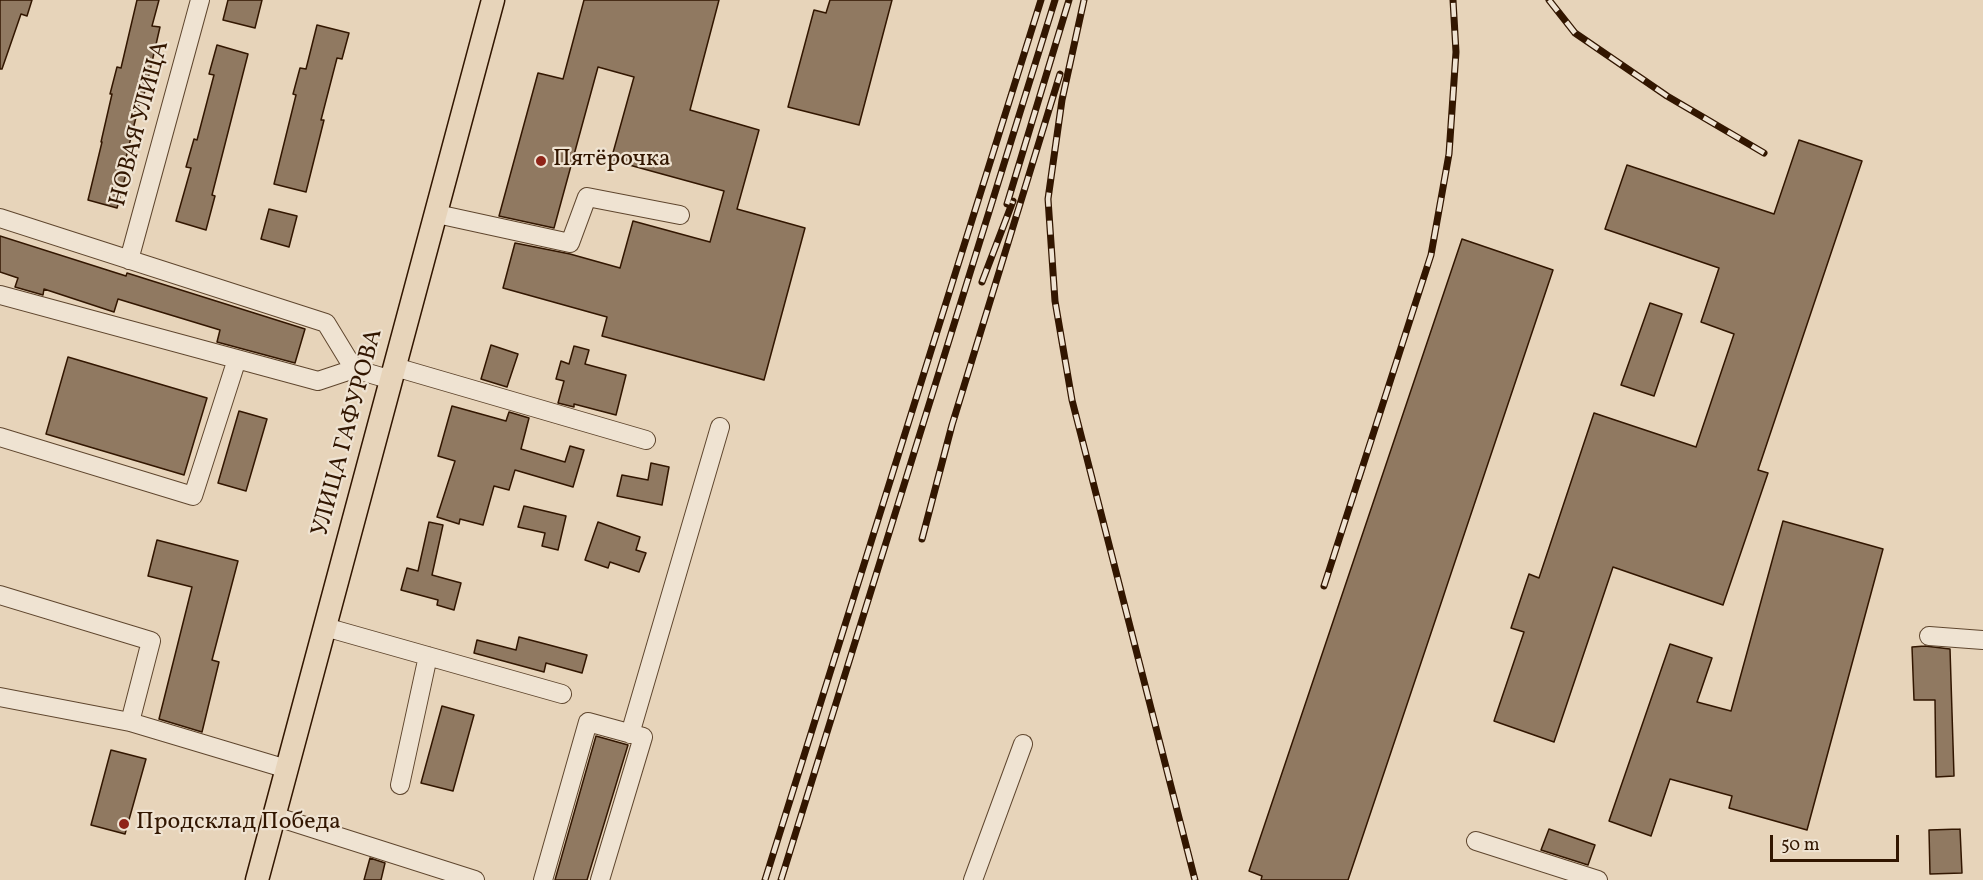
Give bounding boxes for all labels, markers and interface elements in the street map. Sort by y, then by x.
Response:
street label: НОВАЯ УЛИЦА [105,38,177,210]
place label: Пятёрочка [553,147,671,175]
marker: Пятёрочка [534,154,548,168]
street label: УЛИЦА ГАФУРОВА [307,326,391,540]
place label: Продсклад Победа [136,810,341,838]
marker: Продсклад Победа [117,817,131,831]
scale bar [1773,823,1902,861]
text: 50 m [1781,833,1820,858]

